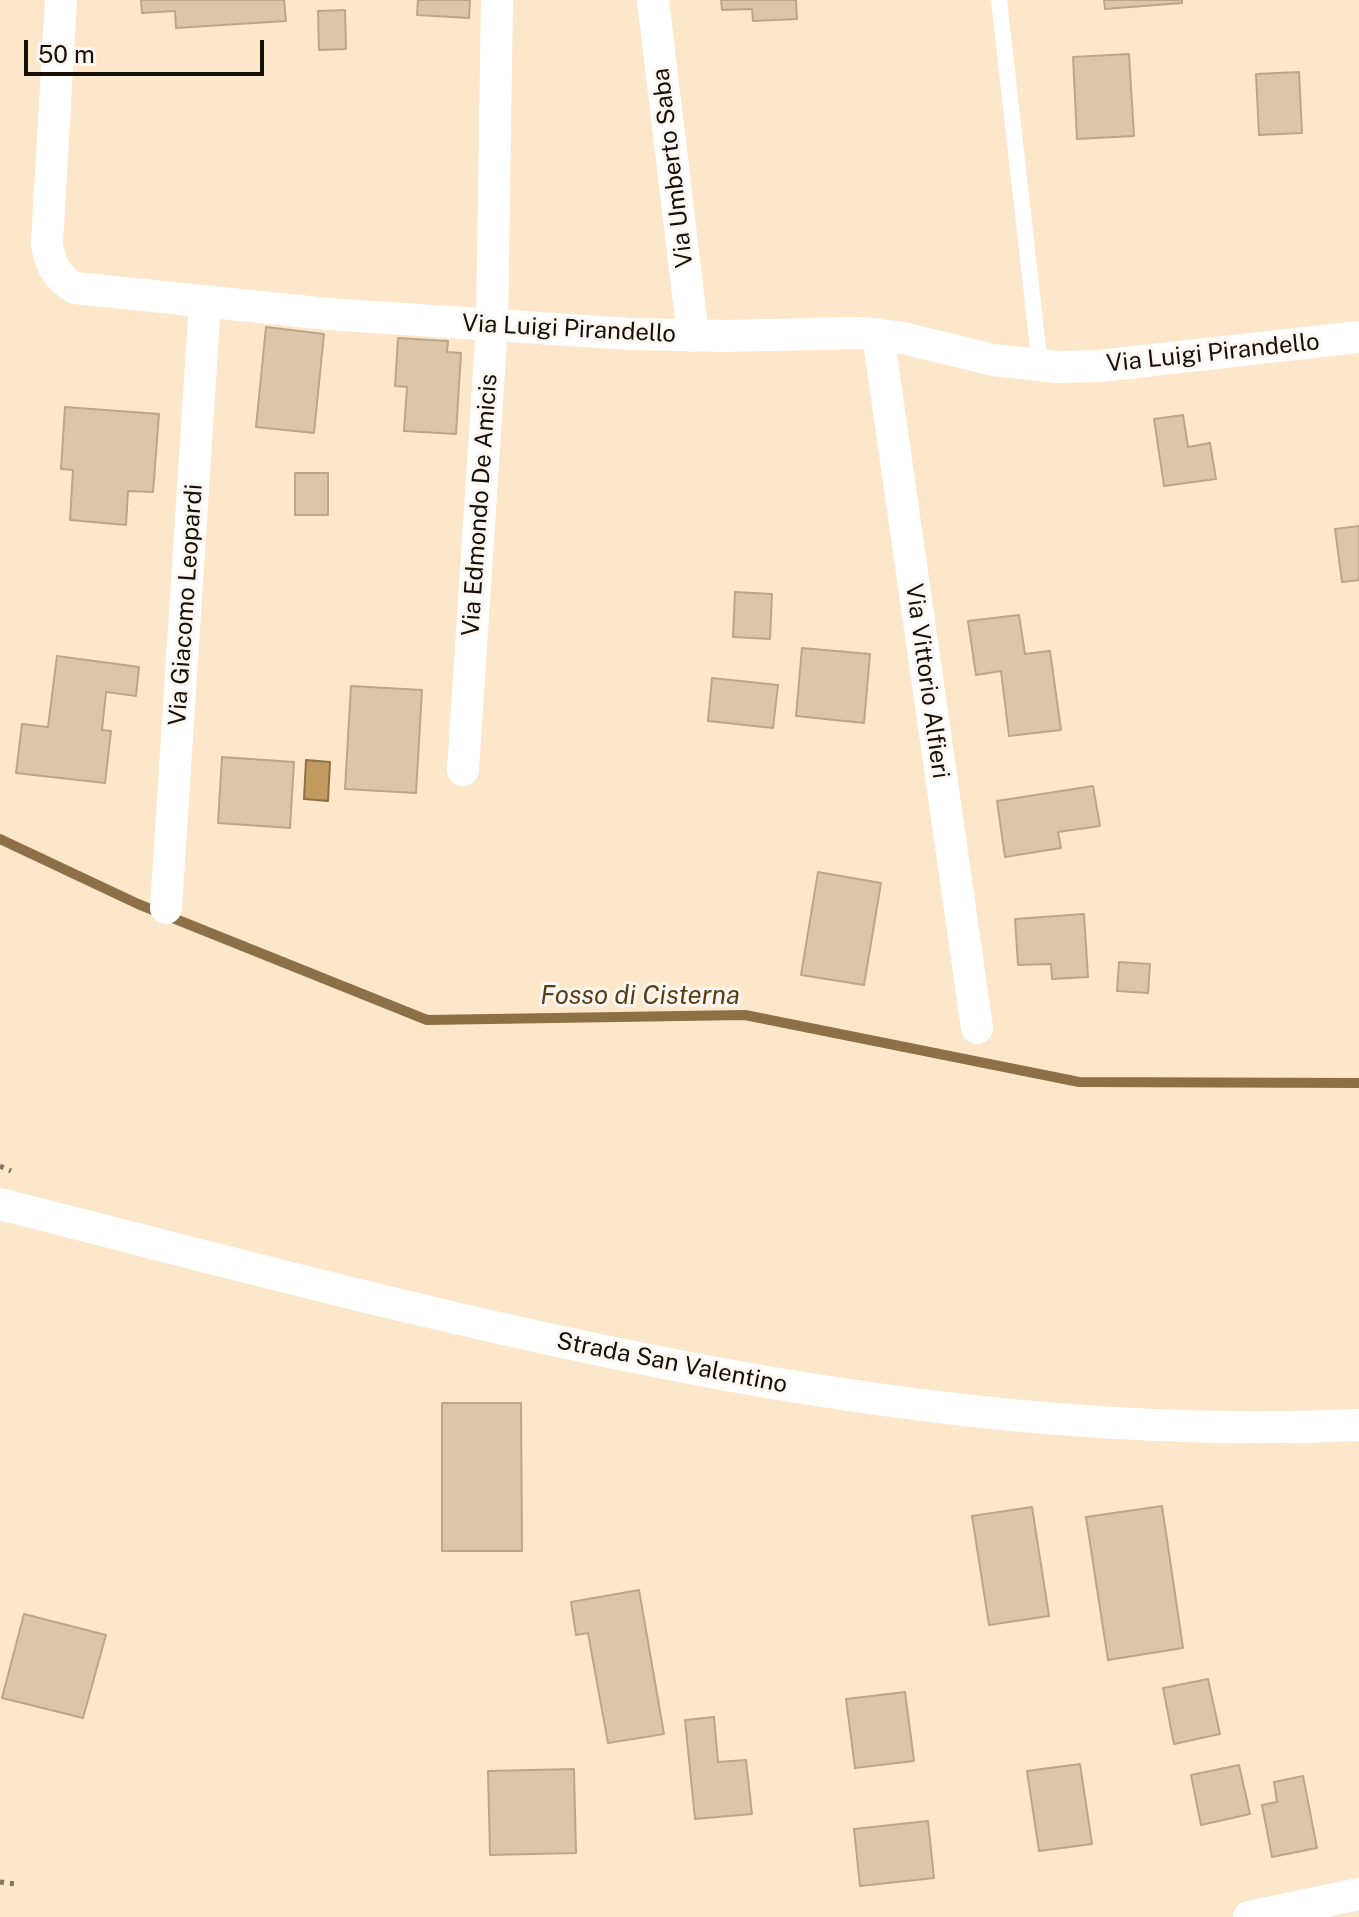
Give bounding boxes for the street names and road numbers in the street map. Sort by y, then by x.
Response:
street label: Via Umberto Saba [646,67,700,269]
street label: Via Luigi Pirandello [461,309,677,349]
street label: Via Luigi Pirandello [1105,327,1321,379]
street label: Via Edmondo De Amicis [456,373,504,637]
street label: Via Giacomo Leopardi [163,483,209,727]
street label: Via Vittorio Alfieri [899,582,955,780]
street label: Strada San Valentino [554,1327,790,1399]

